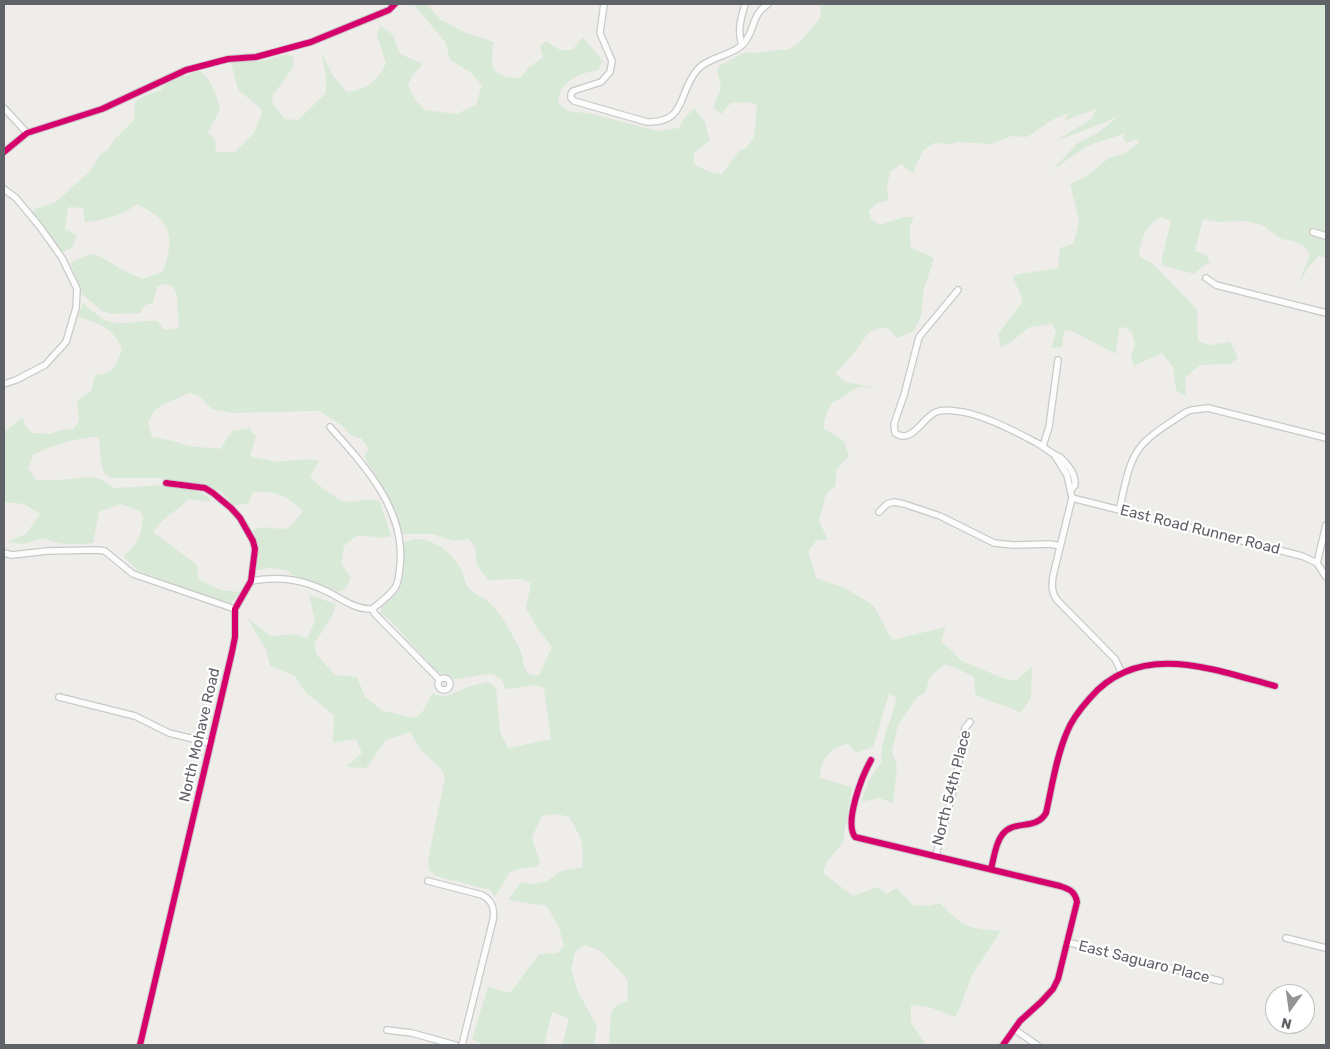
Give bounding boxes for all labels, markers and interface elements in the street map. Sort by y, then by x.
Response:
street label: East Road Runner Road [1118,501,1282,559]
street label: North Mohave Road [176,666,224,804]
street label: North 54th Place [929,728,975,848]
street label: East Saguaro Place [1077,937,1211,987]
north arrow [1265,984,1315,1034]
text: N [1280,1014,1293,1033]

